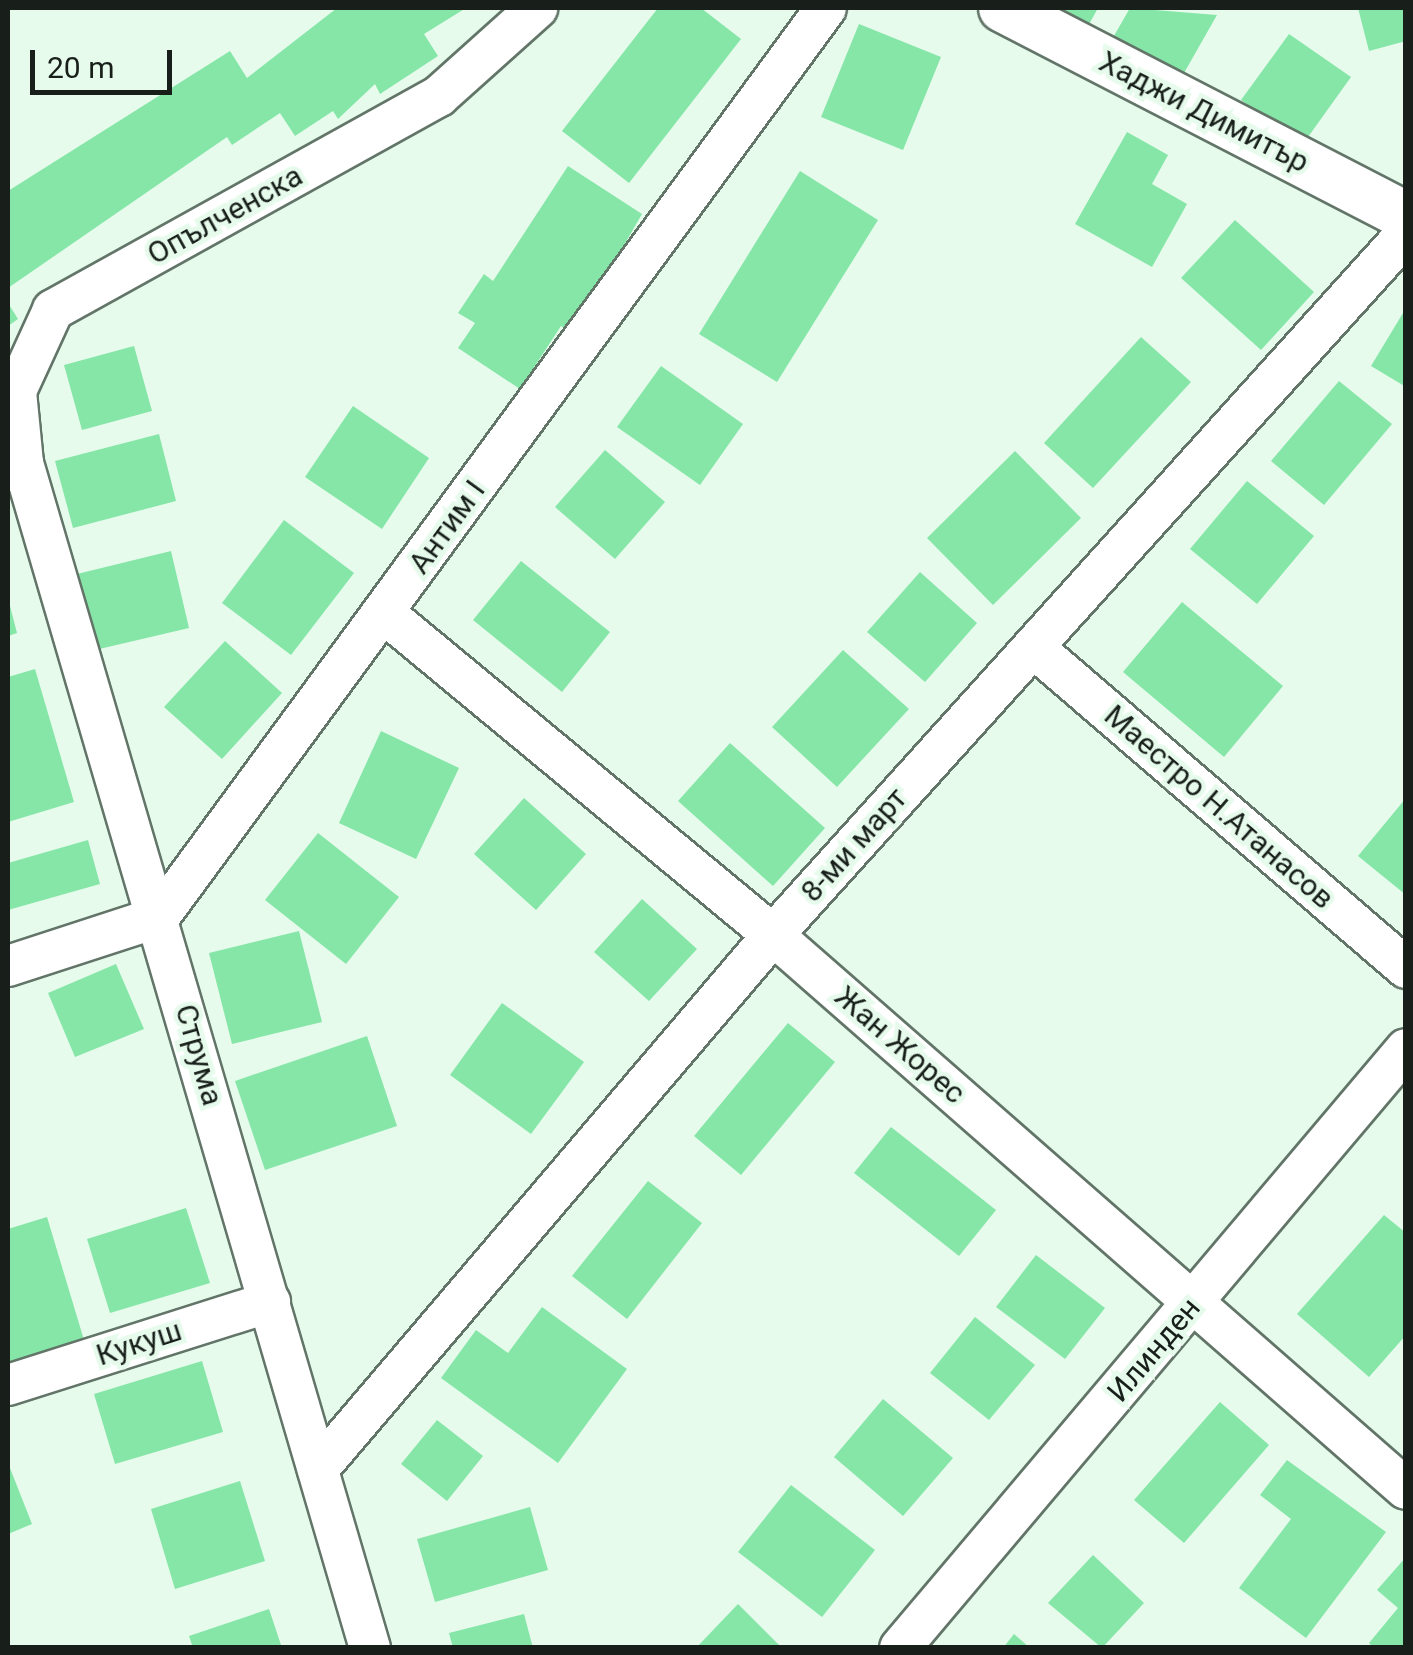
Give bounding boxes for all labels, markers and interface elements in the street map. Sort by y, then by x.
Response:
scale bar [35,30,178,92]
street label: Хаджи Димитър [1093,44,1315,180]
text: 20 m [47,50,114,85]
street label: Опълченска [141,158,309,272]
street label: Антим I [401,473,493,581]
street label: Маестро Н.Атанасов [1097,698,1341,916]
street label: 8-ми март [794,781,914,909]
street label: Жан Жорес [828,979,972,1111]
street label: Струма [167,1000,231,1110]
street label: Илинден [1100,1291,1208,1409]
street label: Кукуш [92,1312,186,1374]

